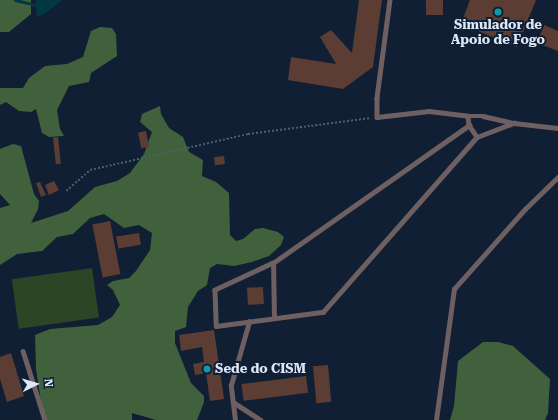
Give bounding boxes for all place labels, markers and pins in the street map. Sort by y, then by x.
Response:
marker: Simulador de Apoio de Fogo [493,7,503,17]
place label: Simulador de Apoio de Fogo [451,18,545,49]
place label: Sede do CISM [215,361,306,377]
marker: Sede do CISM [202,364,212,374]

